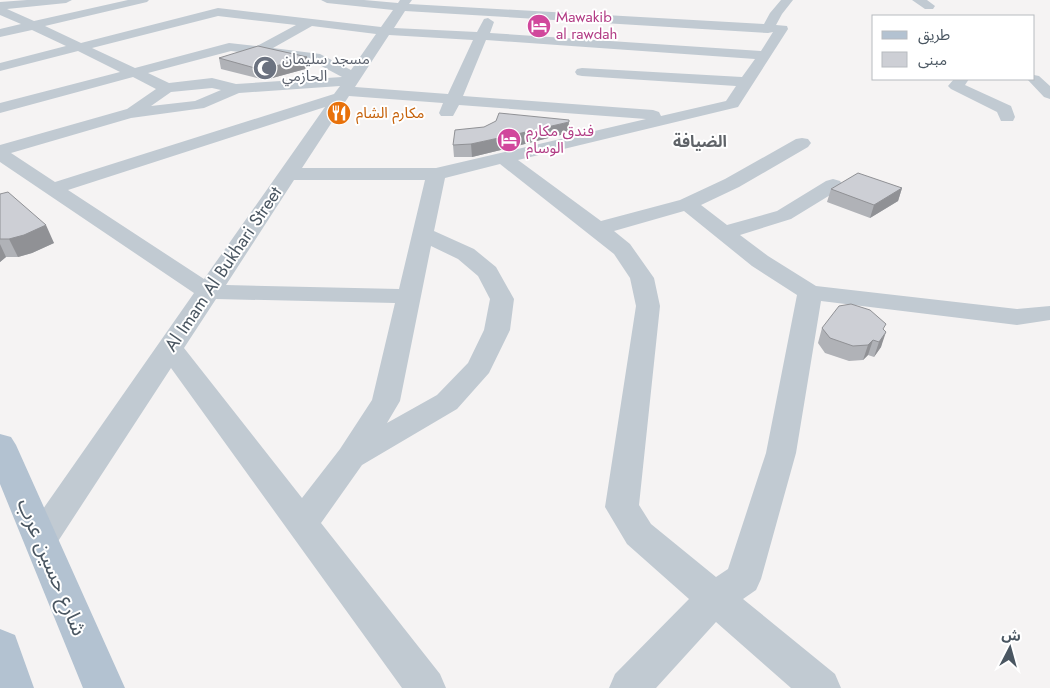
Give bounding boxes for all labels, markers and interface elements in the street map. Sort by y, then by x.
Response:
place label: Mawakib al rawdah [556,6,617,45]
hotel icon: Mawakib al rawdah [526,13,552,39]
legend [872,15,1035,80]
text: طريق [918,24,950,46]
place label: مسجد سليمان الحازمي [282,48,370,87]
text: مبنى [918,49,947,71]
mosque icon: مسجد سليمان الحازمي [252,55,278,81]
restaurant icon: مكارم الشام [326,100,352,126]
place label: مكارم الشام [356,102,424,124]
place label: فندق مكارم الوسام [526,120,594,159]
hotel icon: فندق مكارم الوسام [496,127,522,153]
district label: الضيافة [673,130,727,153]
street label: Al Imam Al Bukhari Street [158,181,288,357]
street label: شارع حسين عرب [10,494,94,640]
north arrow [985,623,1035,673]
text: ش [1001,624,1022,646]

